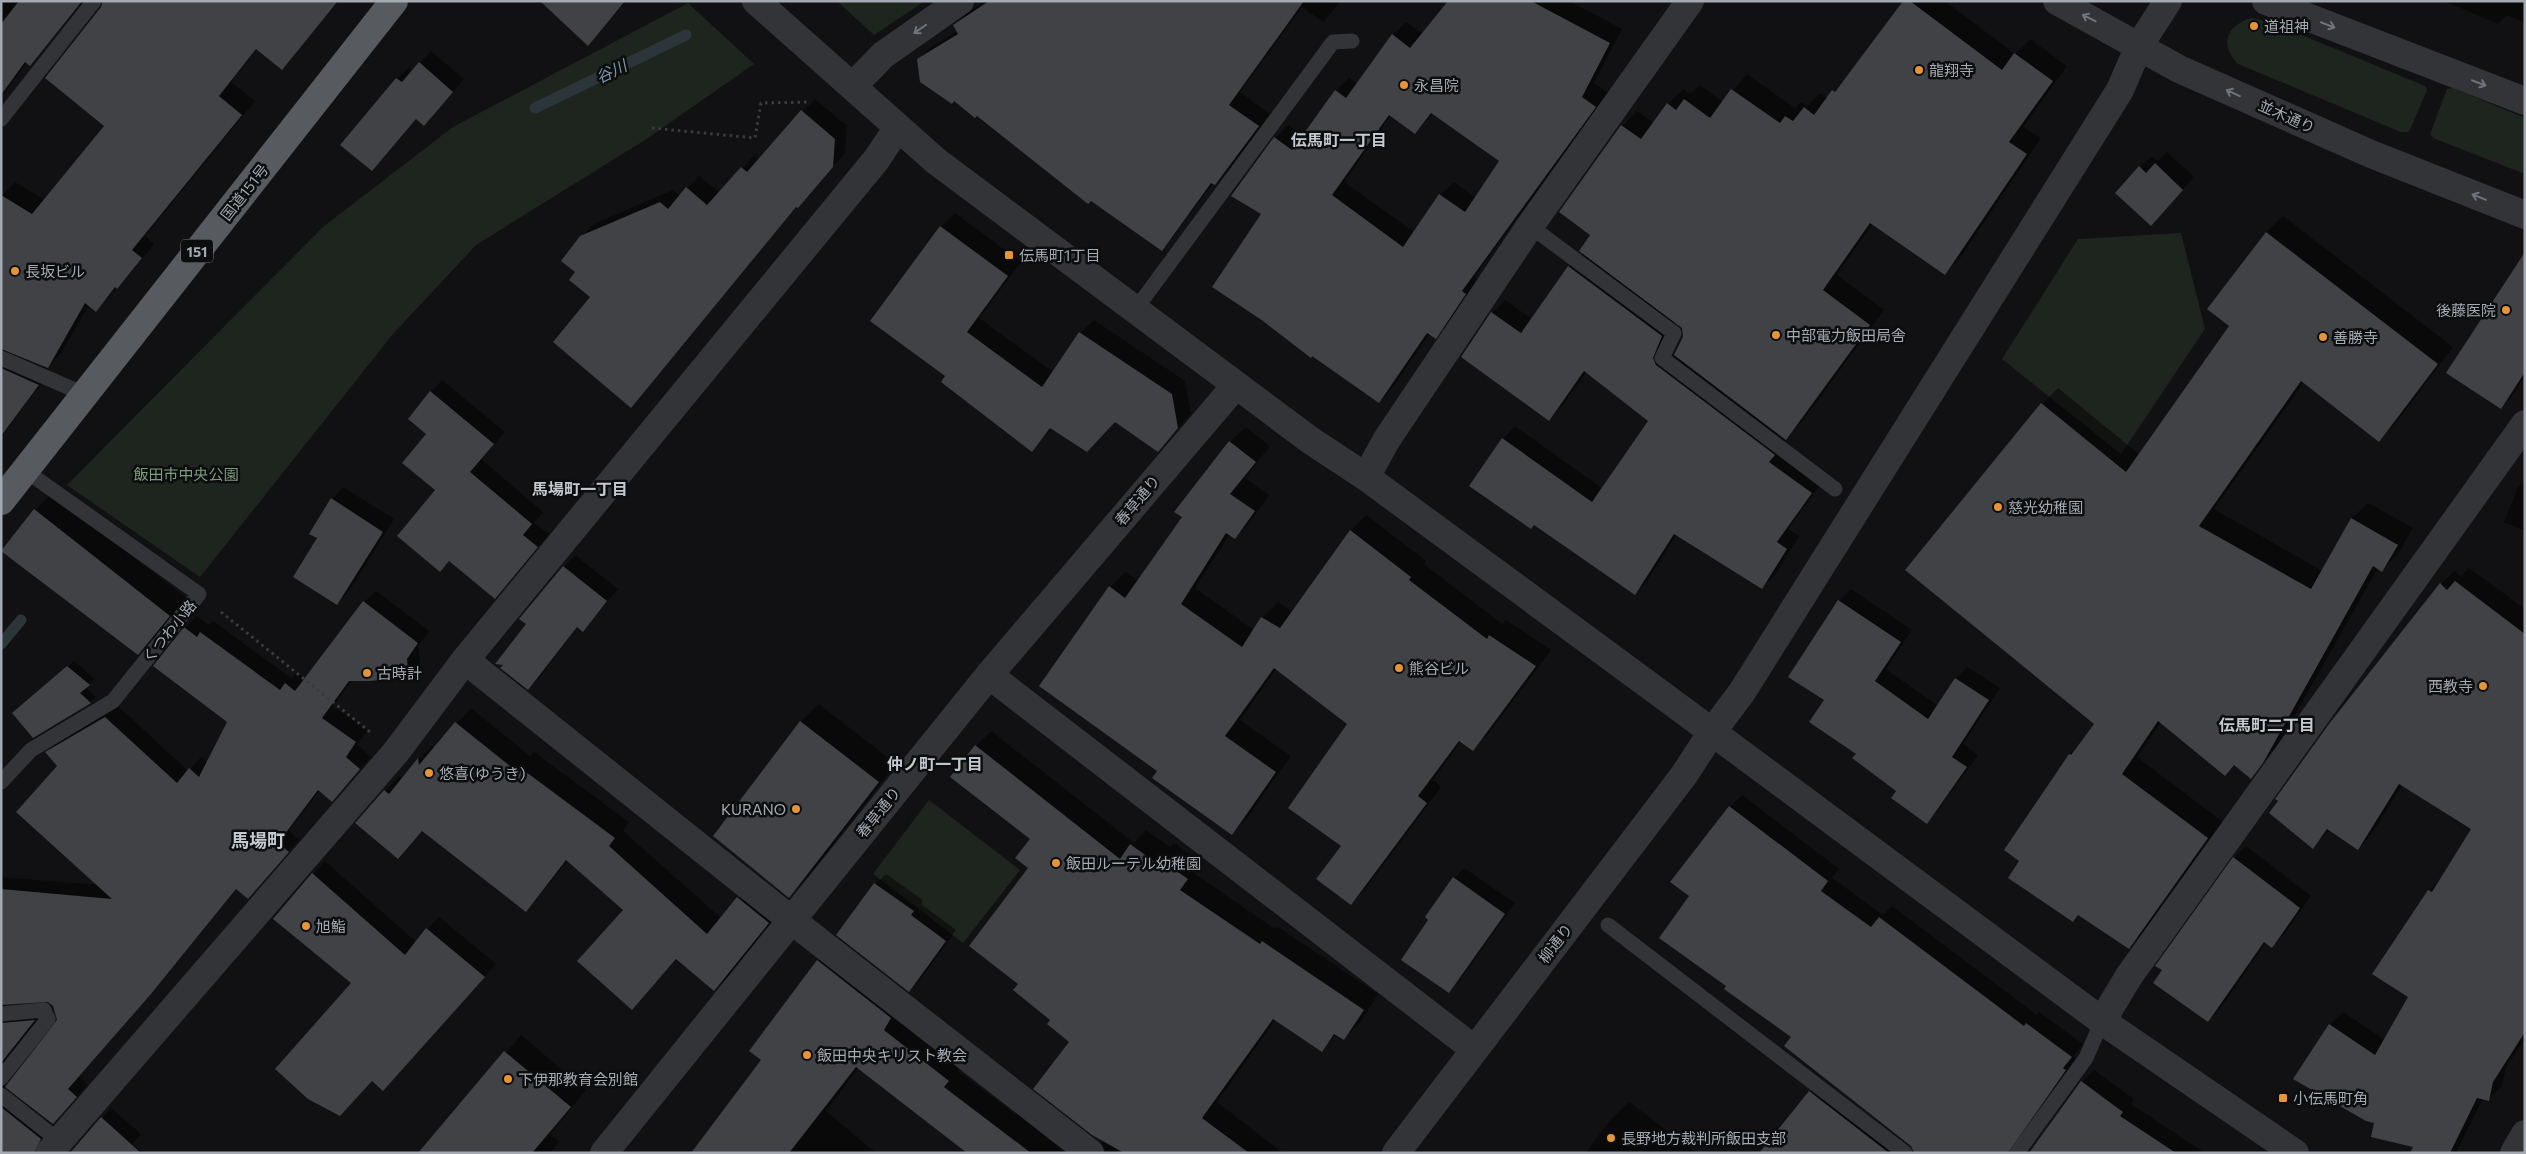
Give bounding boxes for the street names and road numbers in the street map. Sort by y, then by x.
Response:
street label: 並木通り [2256,96,2318,136]
street label: 国道151号 [216,160,272,224]
road number: 151 [181,240,213,262]
street label: 春草通り [1111,471,1163,529]
street label: くつわ小路 [138,596,200,666]
street label: 春草通り [852,783,904,841]
street label: 柳通り [1534,920,1576,966]

